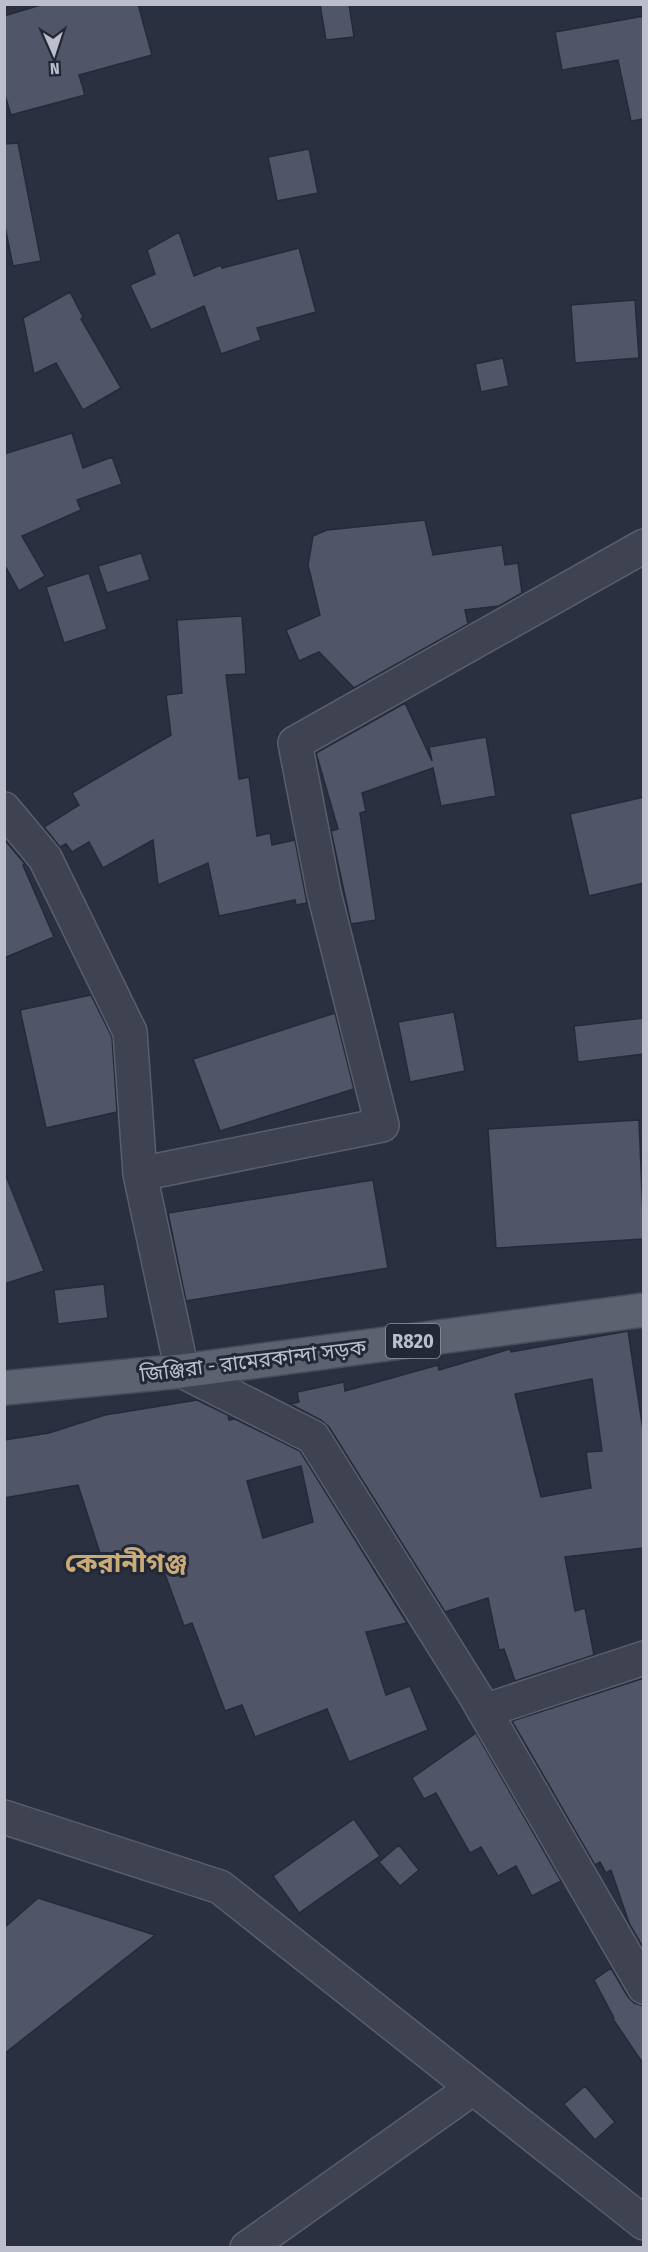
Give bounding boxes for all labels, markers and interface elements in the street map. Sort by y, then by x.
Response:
north arrow [24,24,84,84]
text: N [49,59,60,78]
road number: R820 [386,1324,440,1358]
street label: জিঞ্জিরা - রামেরকান্দা সড়ক [137,1334,369,1388]
district label: কেরানীগঞ্জ [65,1547,187,1579]

